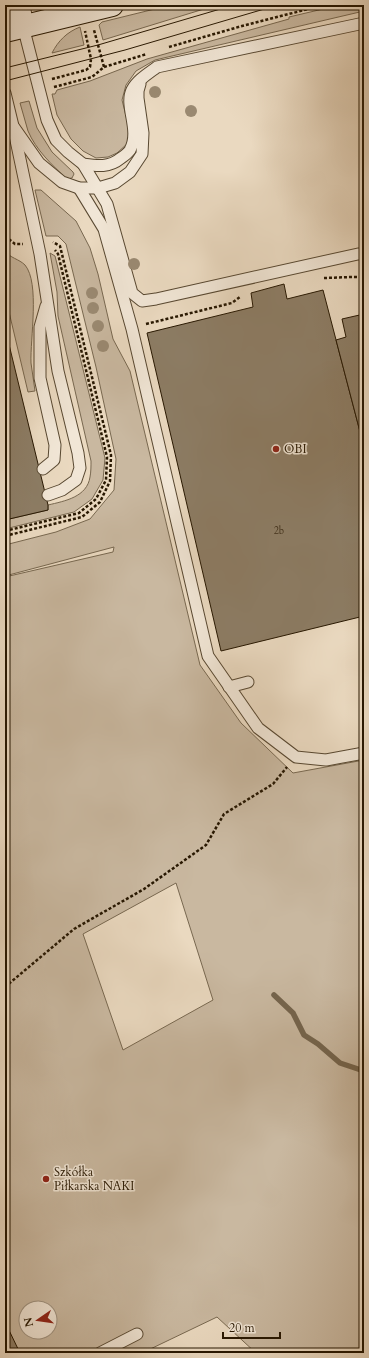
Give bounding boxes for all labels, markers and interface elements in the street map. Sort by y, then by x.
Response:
place label: OBI [284,441,307,457]
marker: OBI [271,444,281,454]
house number: 2b [274,524,284,538]
place label: Szkółka Piłkarska NAKI [54,1164,134,1194]
marker: Szkółka Piłkarska NAKI [41,1174,51,1184]
north arrow [18,1300,58,1340]
scale bar [223,1314,280,1340]
text: N [20,1315,37,1328]
text: 20 m [229,1320,256,1336]

